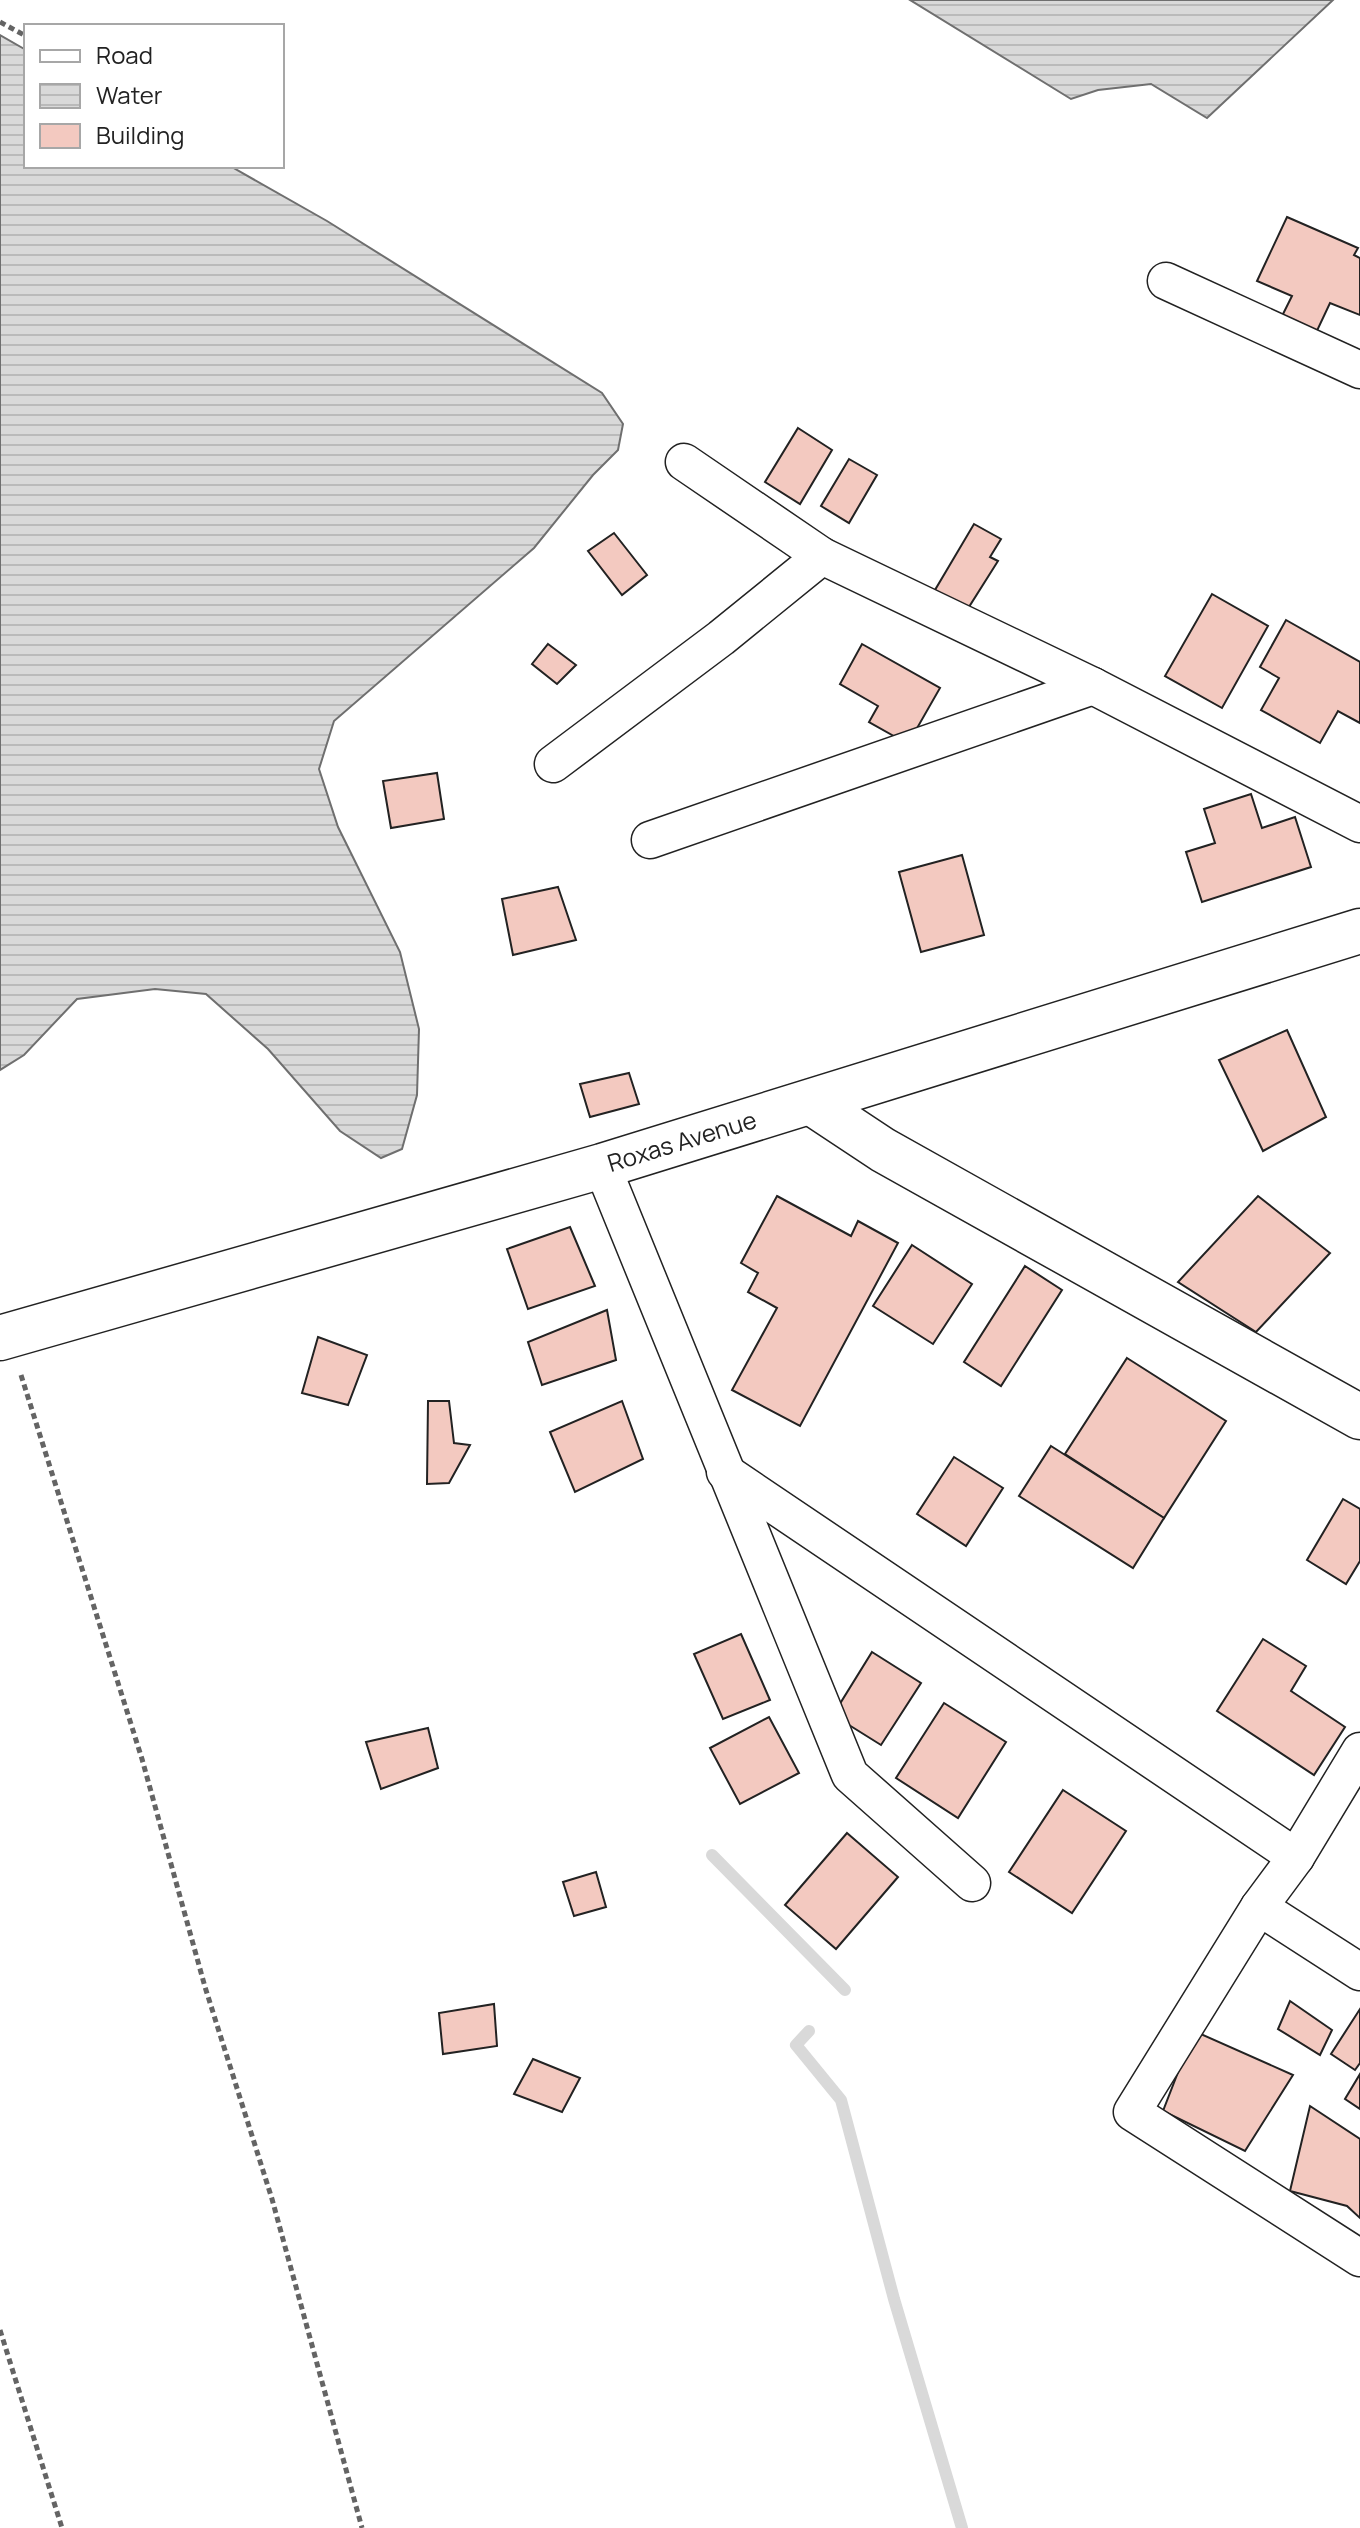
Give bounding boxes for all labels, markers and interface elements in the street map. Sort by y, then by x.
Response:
legend [24,24,284,168]
text: Road [96,38,153,71]
text: Water [96,78,163,111]
text: Building [96,118,184,151]
street label: Roxas Avenue [603,1102,760,1179]

